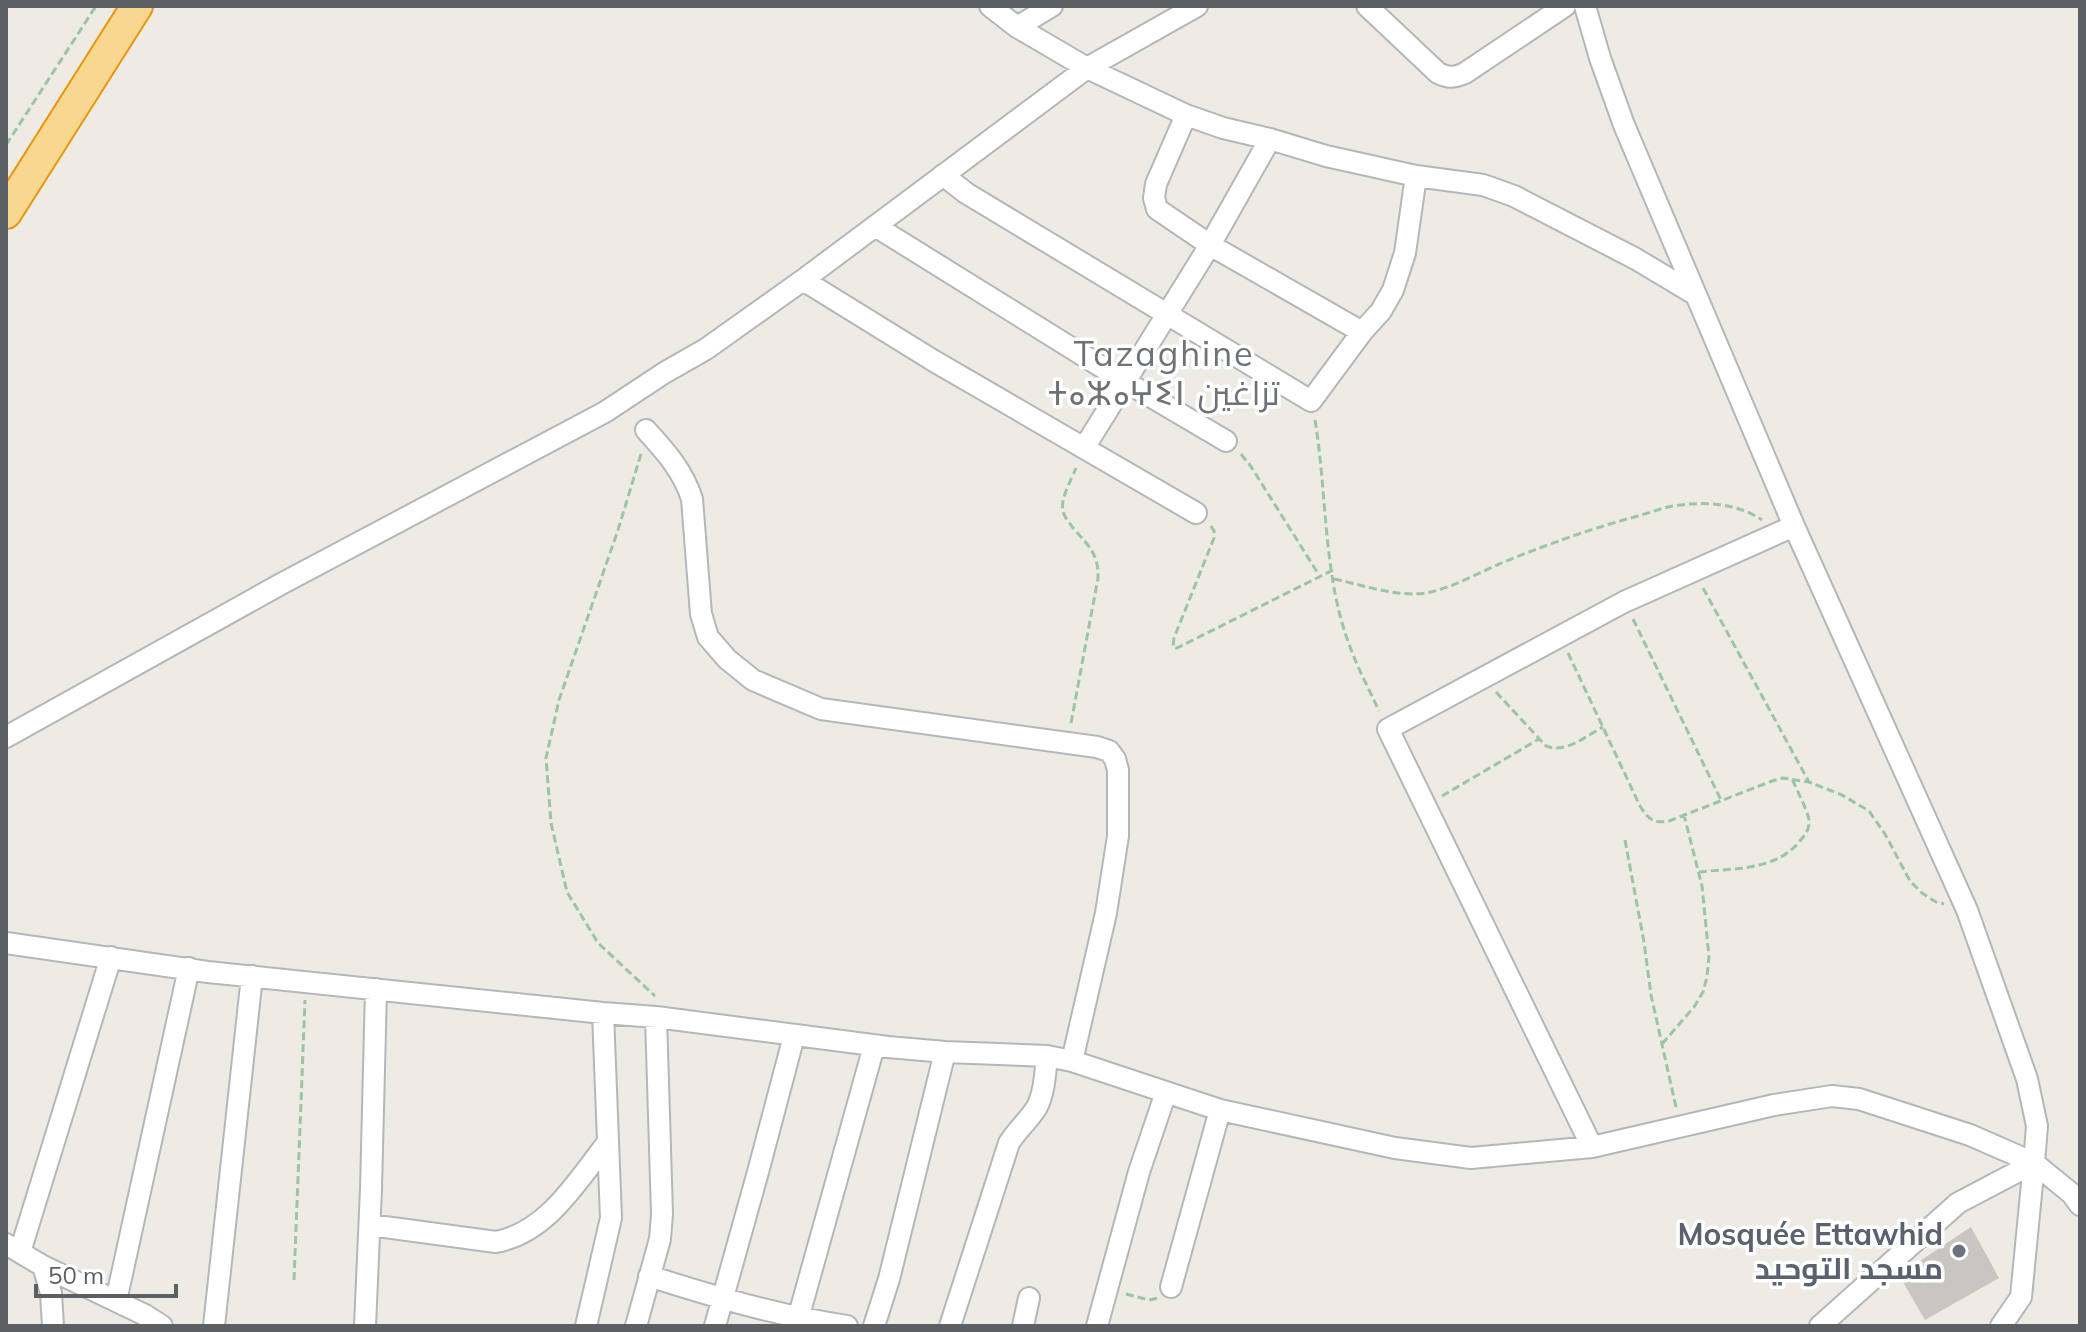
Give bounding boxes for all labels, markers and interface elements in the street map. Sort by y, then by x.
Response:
district label: Tazaghine ⵜⴰⵣⴰⵖⵉⵏ تزاغين [1048,332,1280,414]
place label: Mosquée Ettawhid مسجد التوحيد [1677,1215,1943,1287]
marker: Mosquée Ettawhid مسجد التوحيد [1950,1242,1968,1260]
scale bar [36,1248,176,1298]
text: 50 m [48,1260,104,1290]

